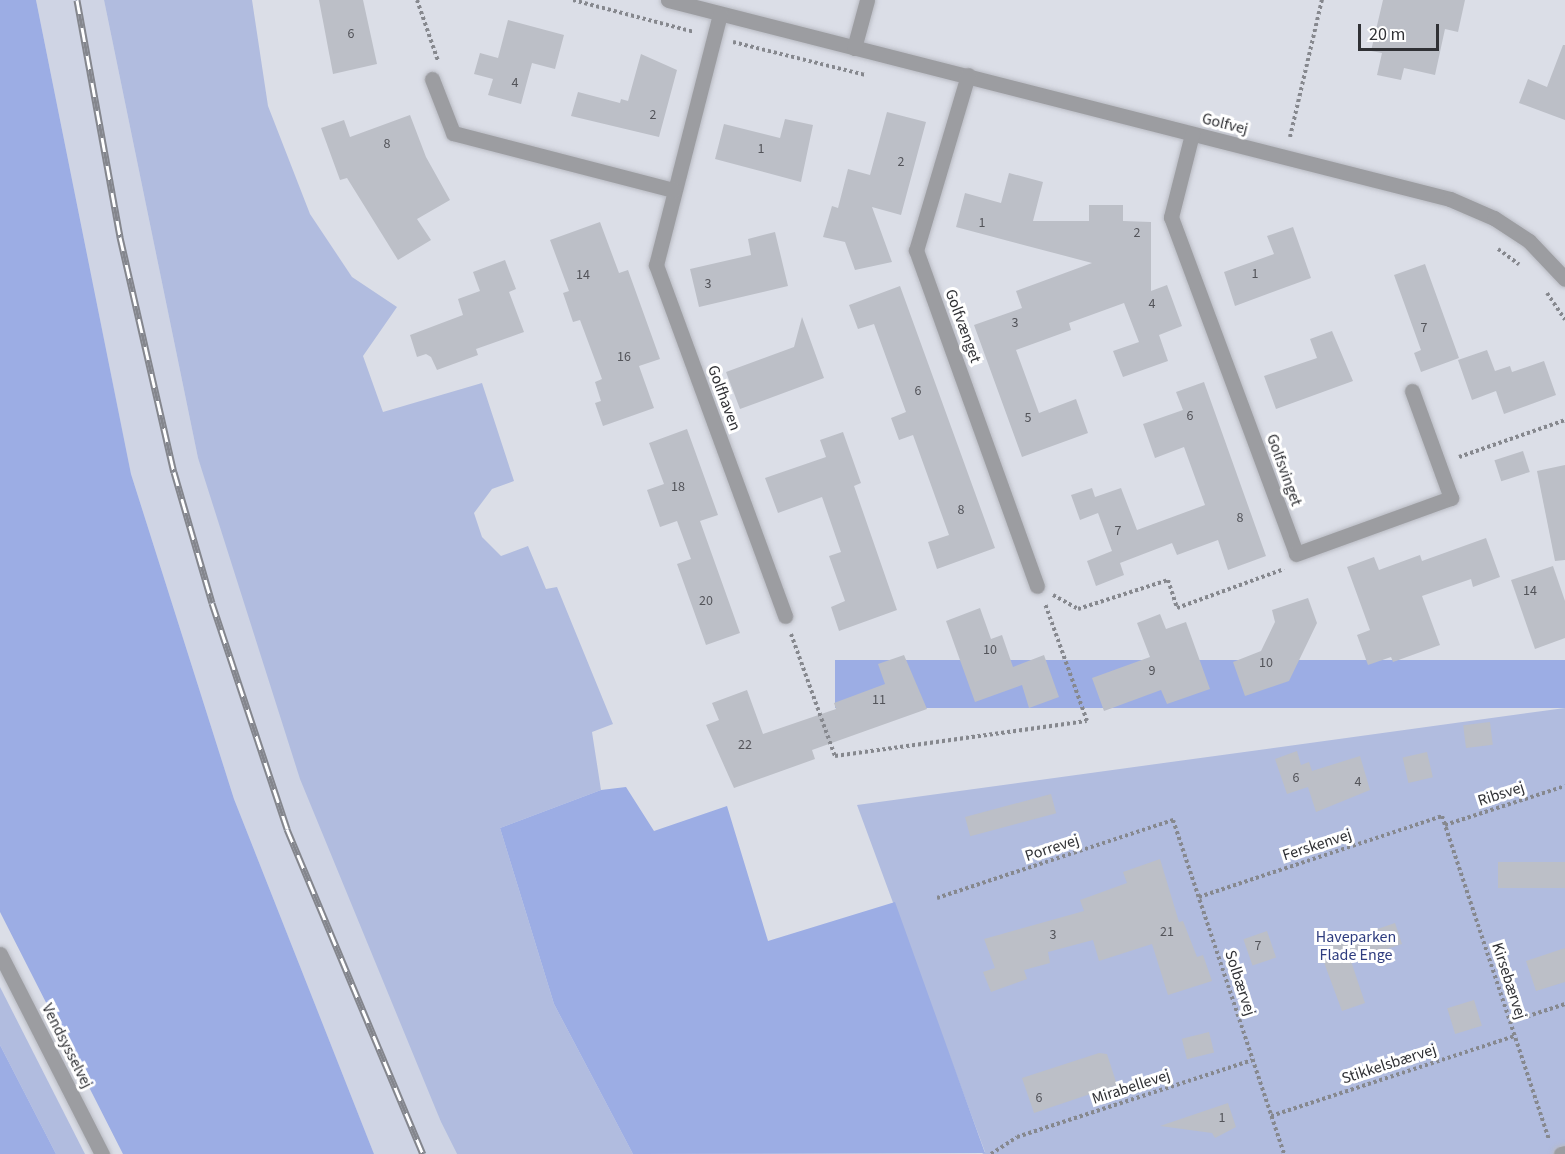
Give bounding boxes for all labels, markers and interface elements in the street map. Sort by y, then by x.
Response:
scale bar [1361,12,1442,50]
text: 20 m [1369,22,1405,47]
house number: 6 [348,26,354,42]
house number: 4 [512,75,518,91]
house number: 2 [650,107,656,123]
street label: Golfvej [1200,109,1250,139]
house number: 8 [384,136,390,152]
house number: 1 [758,141,764,157]
house number: 2 [898,154,904,170]
house number: 1 [979,215,985,231]
house number: 2 [1134,225,1140,241]
house number: 1 [1252,266,1258,282]
house number: 14 [576,267,590,283]
house number: 3 [705,276,711,292]
street label: Golfvænget [941,287,985,365]
house number: 4 [1149,296,1155,312]
house number: 3 [1012,315,1018,331]
house number: 7 [1421,320,1427,336]
house number: 16 [617,349,631,365]
street label: Golfhaven [703,363,745,433]
house number: 6 [915,383,921,399]
house number: 6 [1187,408,1193,424]
house number: 5 [1025,410,1031,426]
street label: Golfsvinget [1262,431,1306,509]
house number: 18 [671,479,685,495]
house number: 8 [958,502,964,518]
house number: 8 [1237,510,1243,526]
house number: 7 [1115,523,1121,539]
house number: 14 [1523,583,1537,599]
house number: 20 [699,593,713,609]
house number: 10 [983,642,997,658]
house number: 10 [1259,655,1273,671]
house number: 9 [1149,663,1155,679]
house number: 11 [872,692,886,708]
house number: 22 [738,737,752,753]
house number: 6 [1293,770,1299,786]
house number: 4 [1355,774,1361,790]
street label: Ribsvej [1475,777,1527,811]
street label: Ferskenvej [1280,825,1354,865]
street label: Porrevej [1023,830,1081,866]
house number: 21 [1160,924,1174,940]
house number: 3 [1050,927,1056,943]
park label: Haveparken Flade Enge [1316,927,1396,965]
house number: 7 [1255,938,1261,954]
street label: Kirsebærvej [1488,940,1530,1022]
street label: Solbærvej [1220,948,1260,1018]
street label: Vendsysselvej [37,1000,97,1092]
street label: Stikkelsbærvej [1339,1040,1439,1088]
street label: Mirabellevej [1089,1065,1173,1109]
house number: 6 [1036,1090,1042,1106]
house number: 1 [1219,1110,1225,1126]

